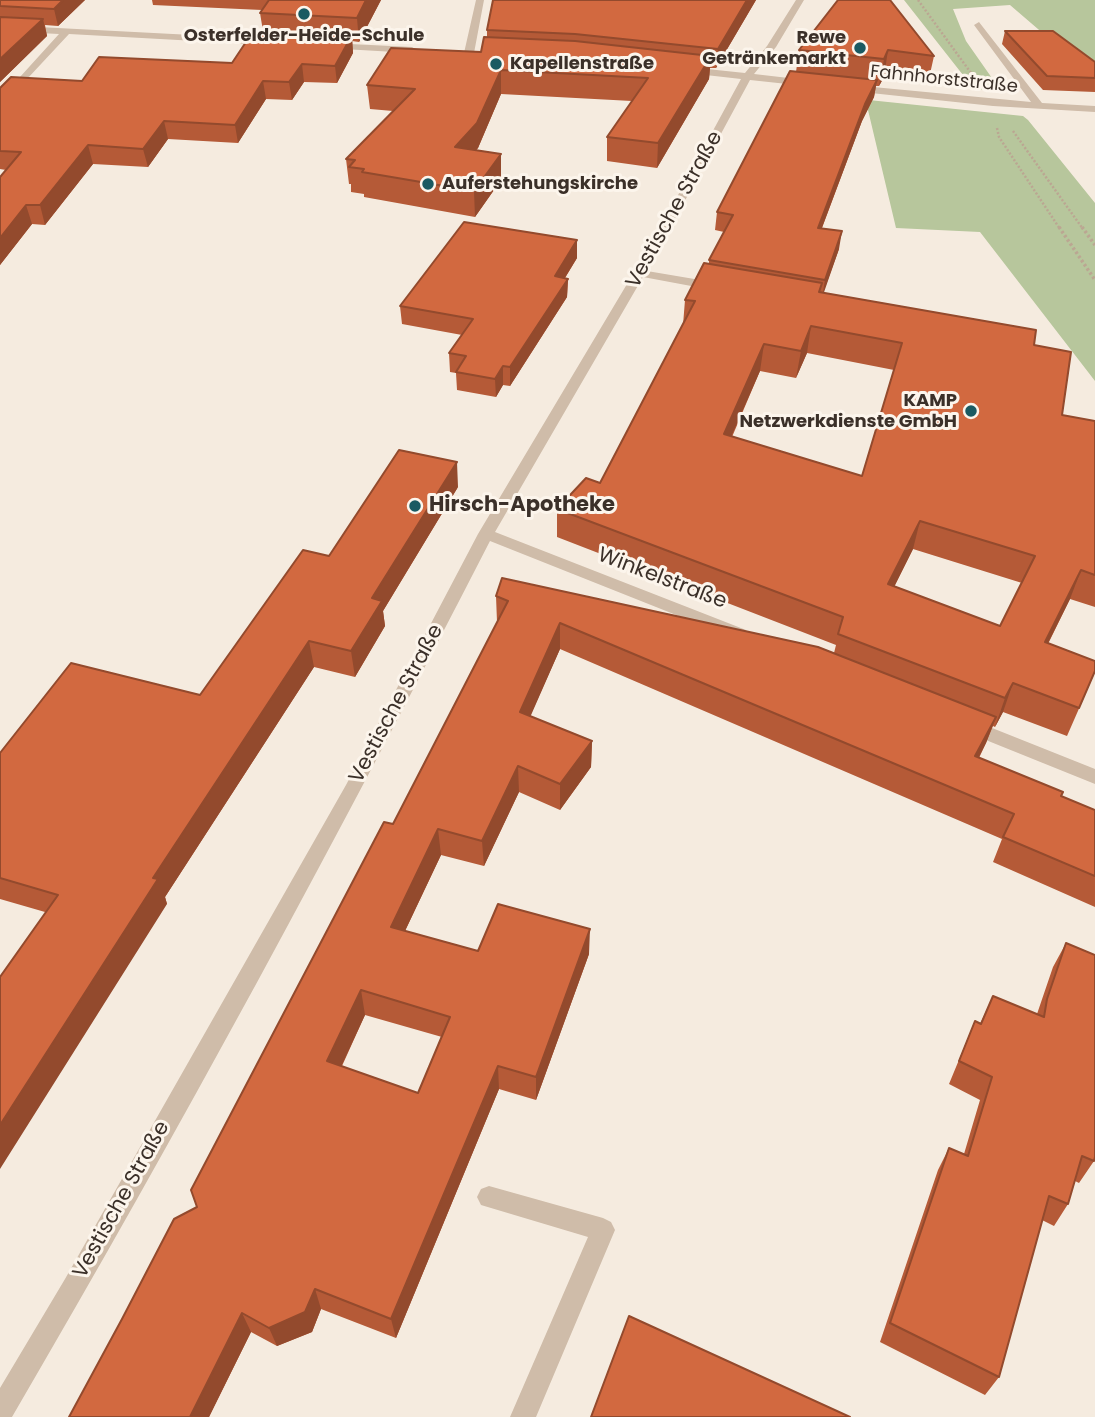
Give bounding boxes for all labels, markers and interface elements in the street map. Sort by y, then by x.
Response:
marker: Osterfelder-Heide-Schule [296,6,312,22]
place label: Osterfelder-Heide-Schule [184,25,424,47]
place label: Rewe Getränkemarkt [702,27,846,70]
marker: Rewe Getränkemarkt [852,40,868,56]
place label: Kapellenstraße [510,53,654,75]
marker: Kapellenstraße [488,56,504,72]
street label: Fahnhorststraße [869,62,1019,98]
street label: Vestische Straße [621,127,729,293]
place label: Auferstehungskirche [442,173,638,195]
marker: Auferstehungskirche [420,176,436,192]
place label: KAMP Netzwerkdienste GmbH [739,390,957,432]
marker: KAMP Netzwerkdienste GmbH [963,403,979,419]
place label: Hirsch-Apotheke [429,493,615,519]
marker: Hirsch-Apotheke [407,498,423,514]
street label: Winkelstraße [594,543,730,615]
street label: Vestische Straße [345,620,449,788]
street label: Vestische Straße [68,1117,176,1283]

